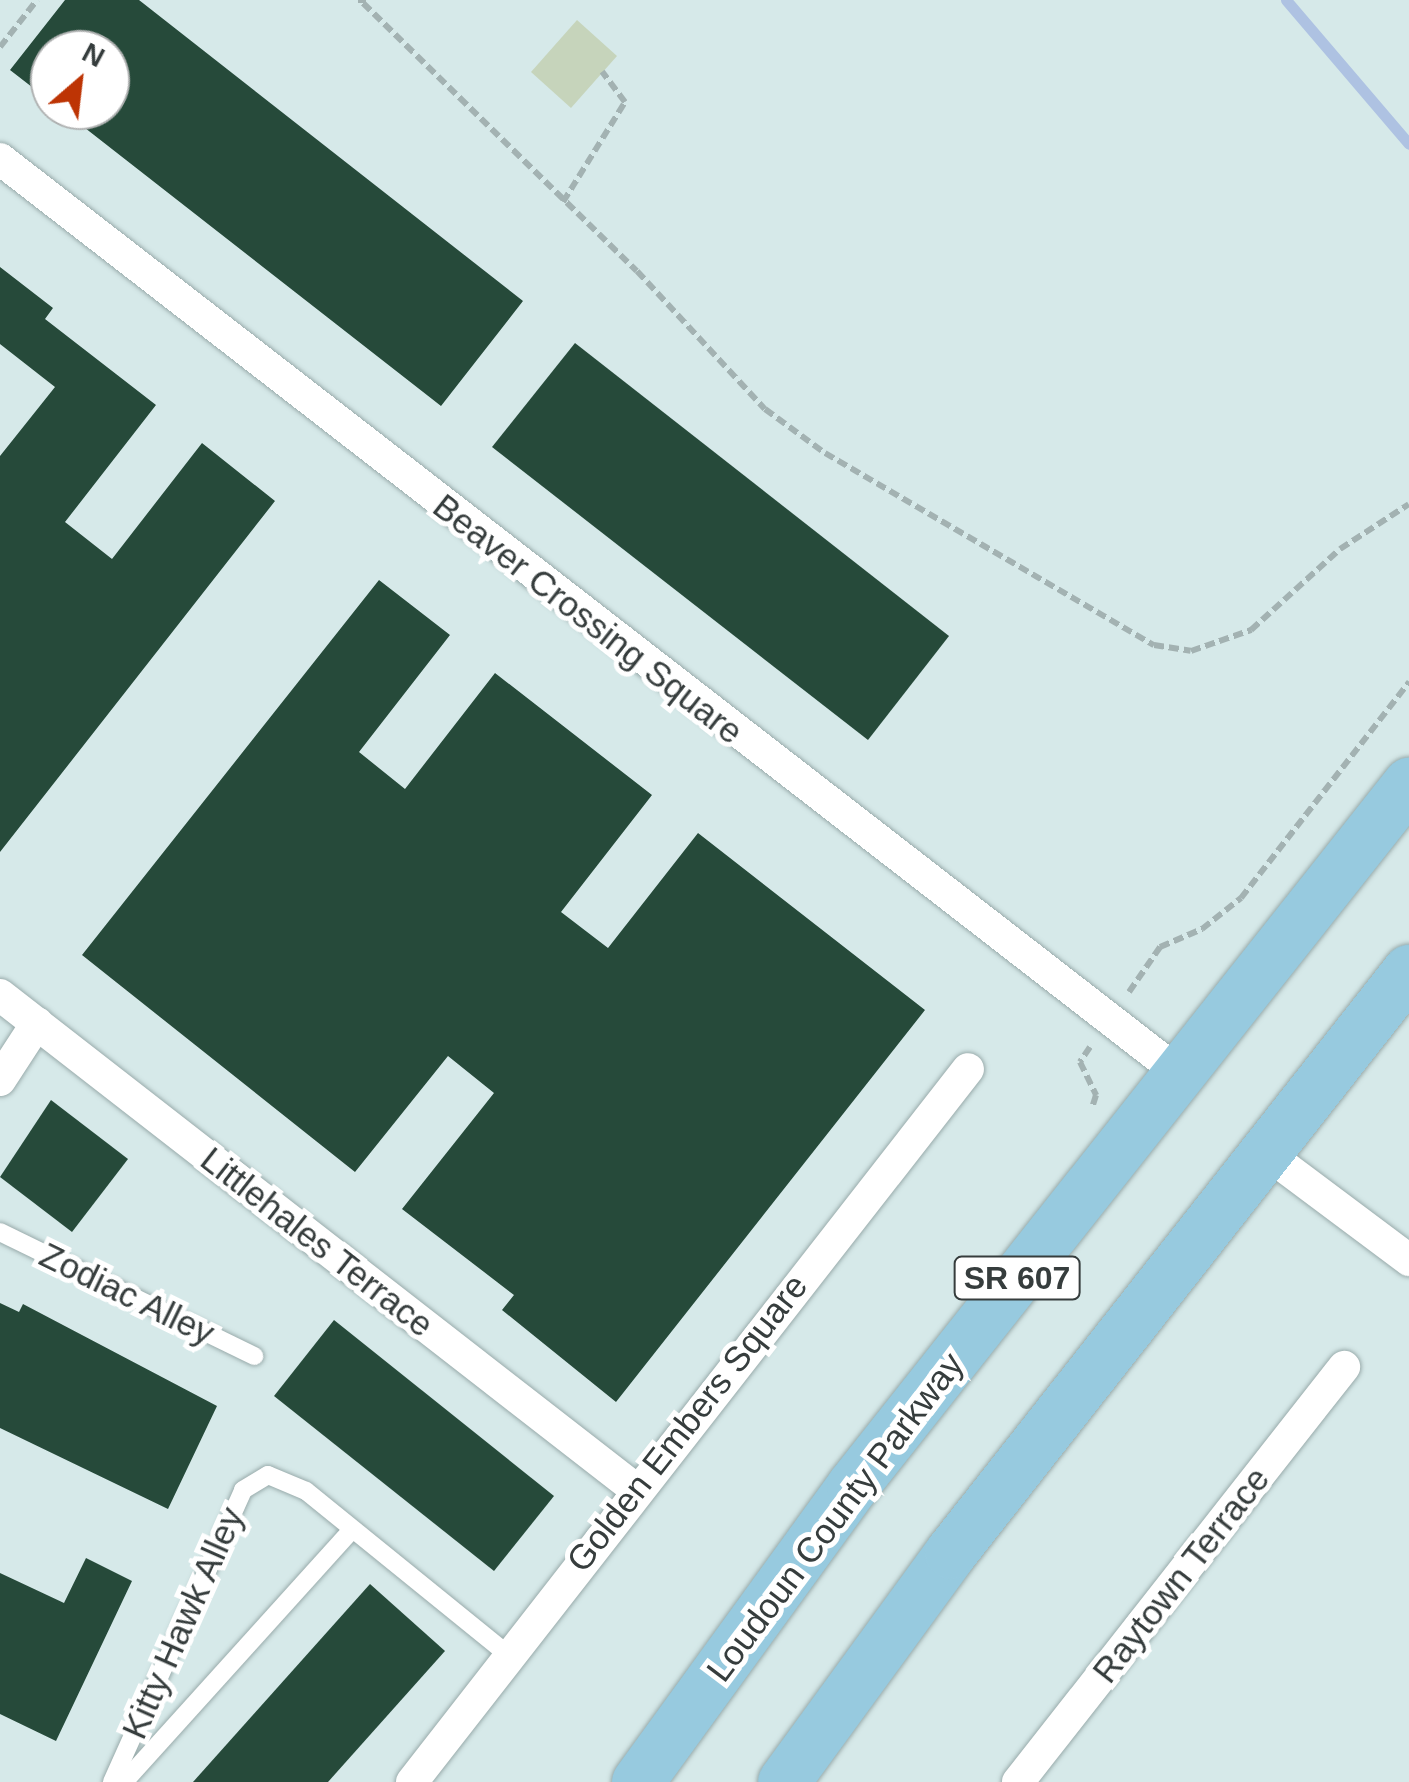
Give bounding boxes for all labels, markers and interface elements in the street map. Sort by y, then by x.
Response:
north arrow [30,30,130,130]
text: N [77,36,110,73]
street label: Beaver Crossing Square [425,485,751,753]
street label: Littlehales Terrace [192,1138,442,1346]
street label: Zodiac Alley [32,1233,222,1355]
road number: SR 607 [952,1251,1082,1305]
street label: Golden Embers Square [558,1266,816,1580]
street label: Loudoun County Parkway [698,1344,972,1690]
street label: Raytown Terrace [1084,1459,1278,1691]
street label: Kitty Hawk Alley [113,1500,253,1746]

